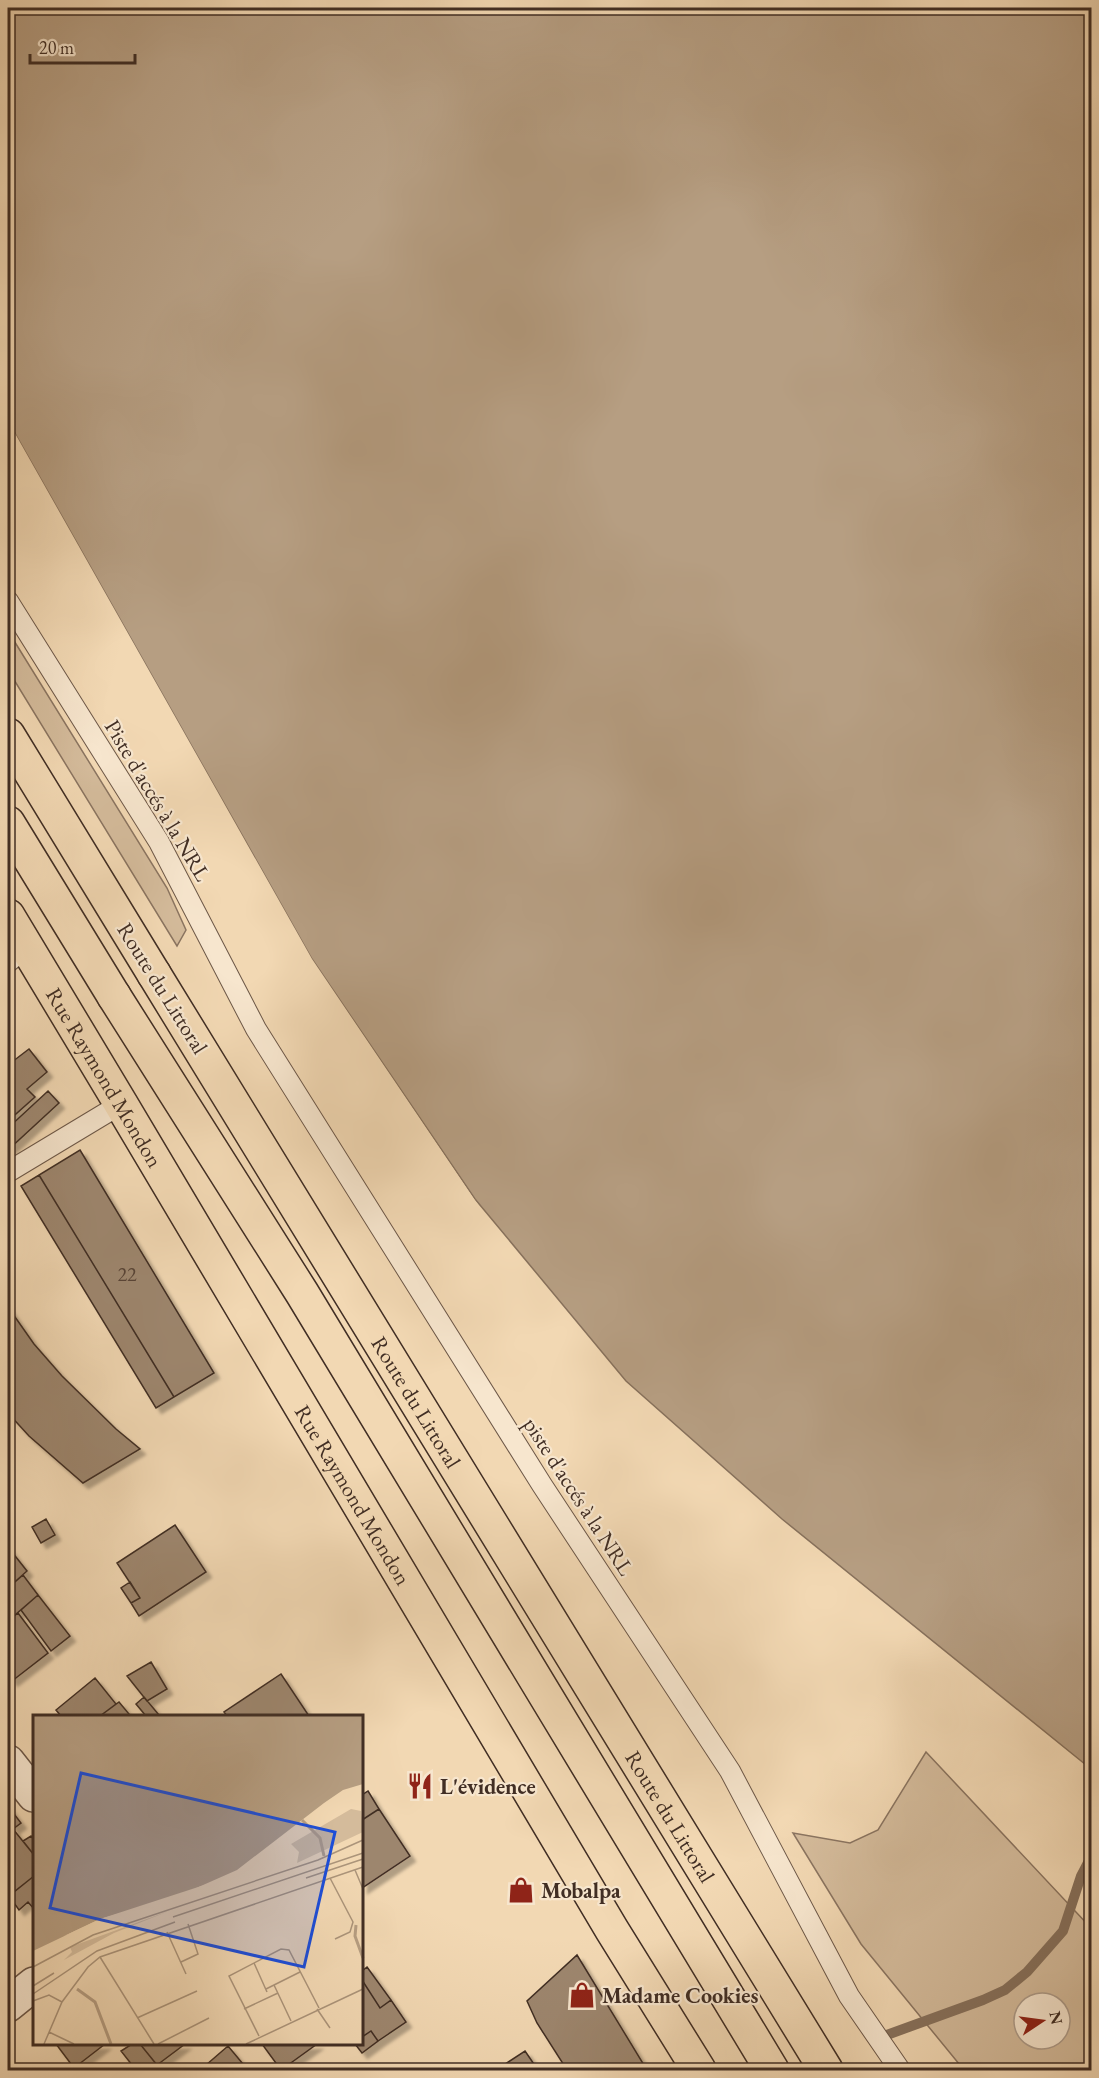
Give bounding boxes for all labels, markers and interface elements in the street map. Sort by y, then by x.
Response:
scale bar [30,27,135,65]
text: 20 m [39,36,74,59]
street label: Piste d'accés à la NRL [98,714,217,887]
street label: Route du Littoral [111,917,214,1059]
street label: Rue Raymond Mondon [39,982,170,1173]
house number: 22 [117,1261,137,1287]
street label: Route du Littoral [364,1331,467,1474]
street label: Rue Raymond Mondon [288,1400,418,1591]
street label: piste d'accés à la NRL [517,1412,641,1581]
inset map [33,1715,363,2045]
street label: Route du Littoral [619,1745,721,1888]
restaurant icon: L'évidence [405,1771,435,1801]
place label: L'évidence [440,1772,536,1801]
shop icon: Mobalpa [506,1875,536,1905]
place label: Mobalpa [541,1876,621,1905]
shop icon: Madame Cookies [567,1980,597,2010]
place label: Madame Cookies [602,1981,758,2010]
north arrow [1012,1991,1072,2051]
text: N [1044,2009,1068,2026]

